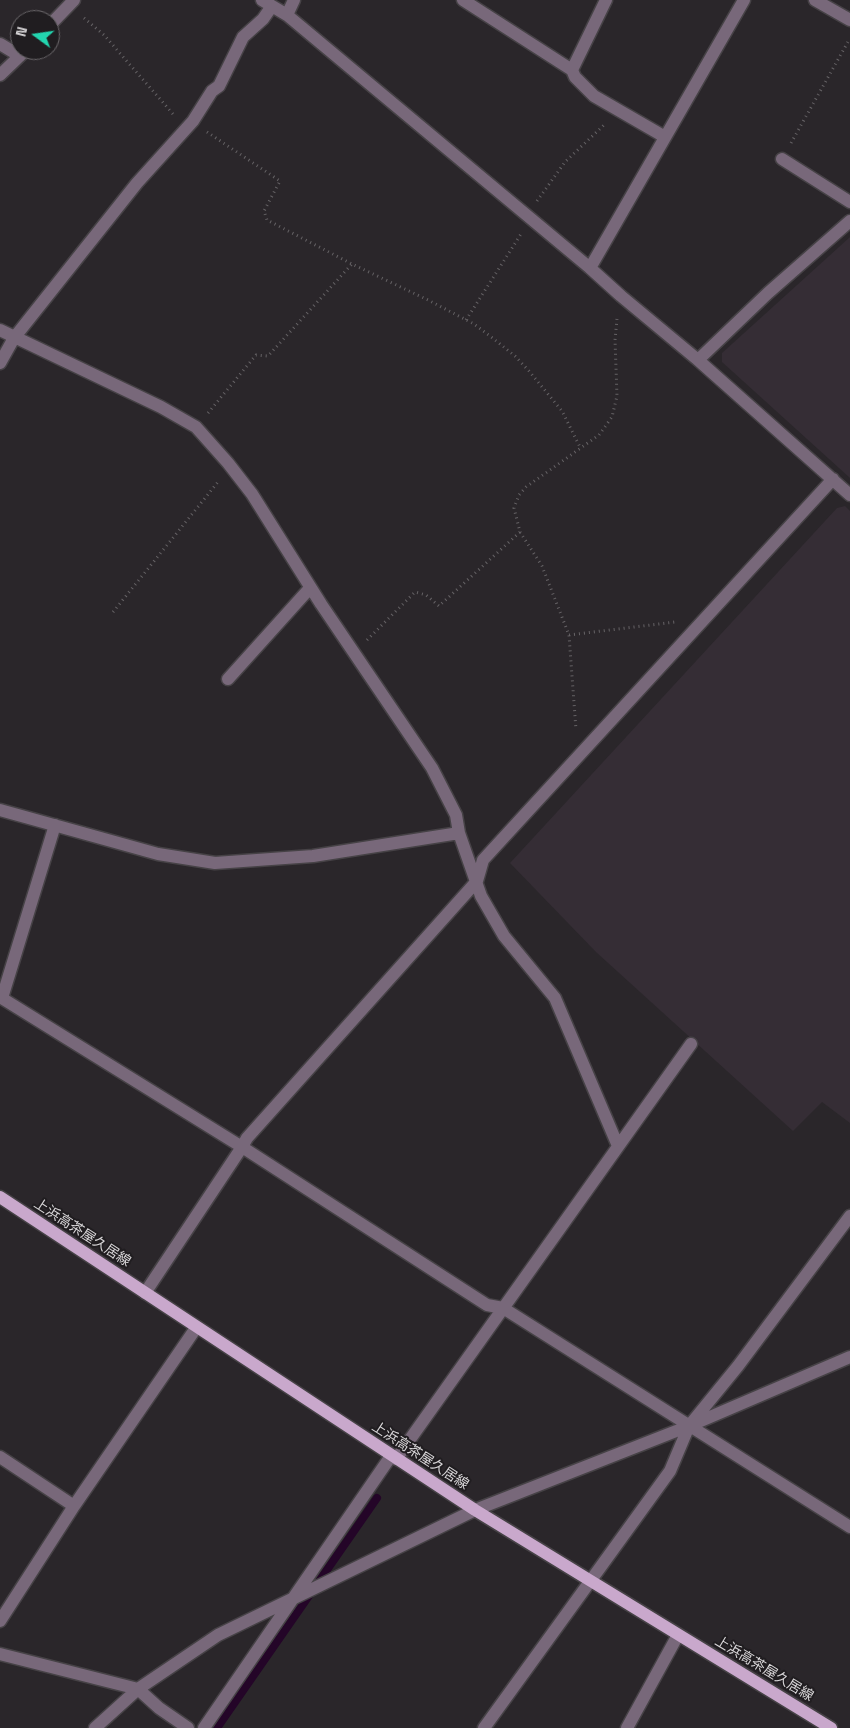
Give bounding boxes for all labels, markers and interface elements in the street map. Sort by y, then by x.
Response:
north arrow [10,10,60,60]
text: N [12,25,31,38]
street label: 上浜高茶屋久居線 [30,1195,134,1271]
street label: 上浜高茶屋久居線 [368,1418,472,1494]
street label: 上浜高茶屋久居線 [712,1633,816,1705]

